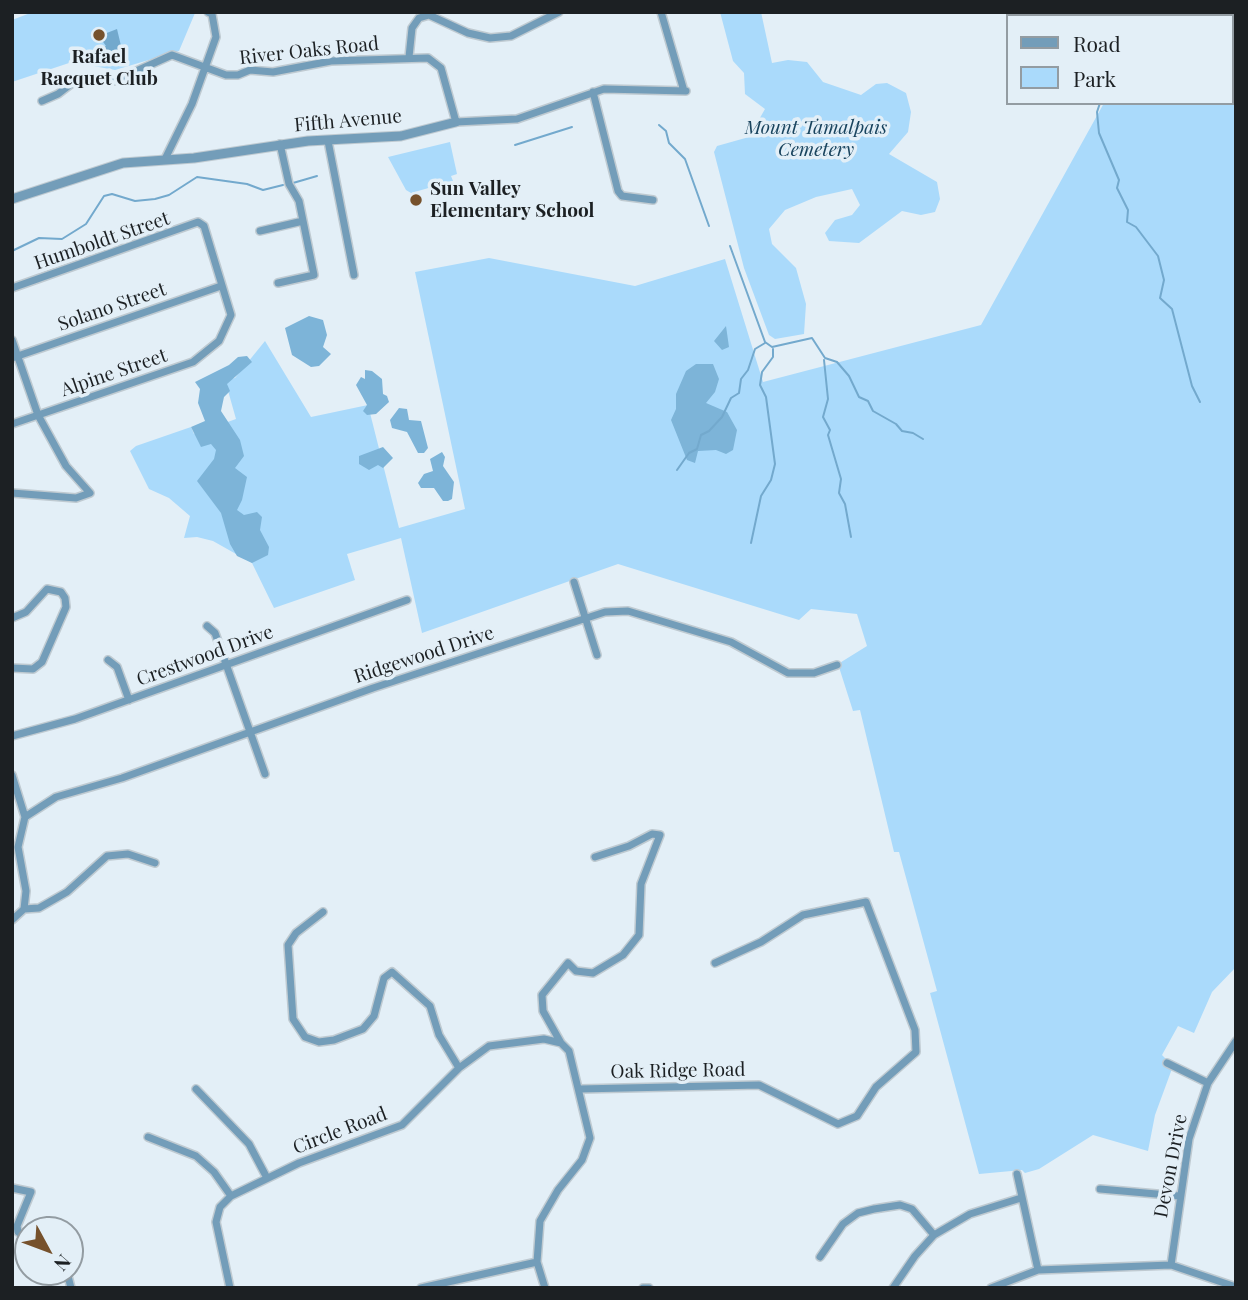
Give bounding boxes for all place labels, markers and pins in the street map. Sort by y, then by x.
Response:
marker: Rafael Racquet Club [91,27,107,43]
place label: Rafael Racquet Club [40,46,158,90]
place label: Sun Valley Elementary School [430,178,595,222]
marker: Sun Valley Elementary School [408,192,424,208]

